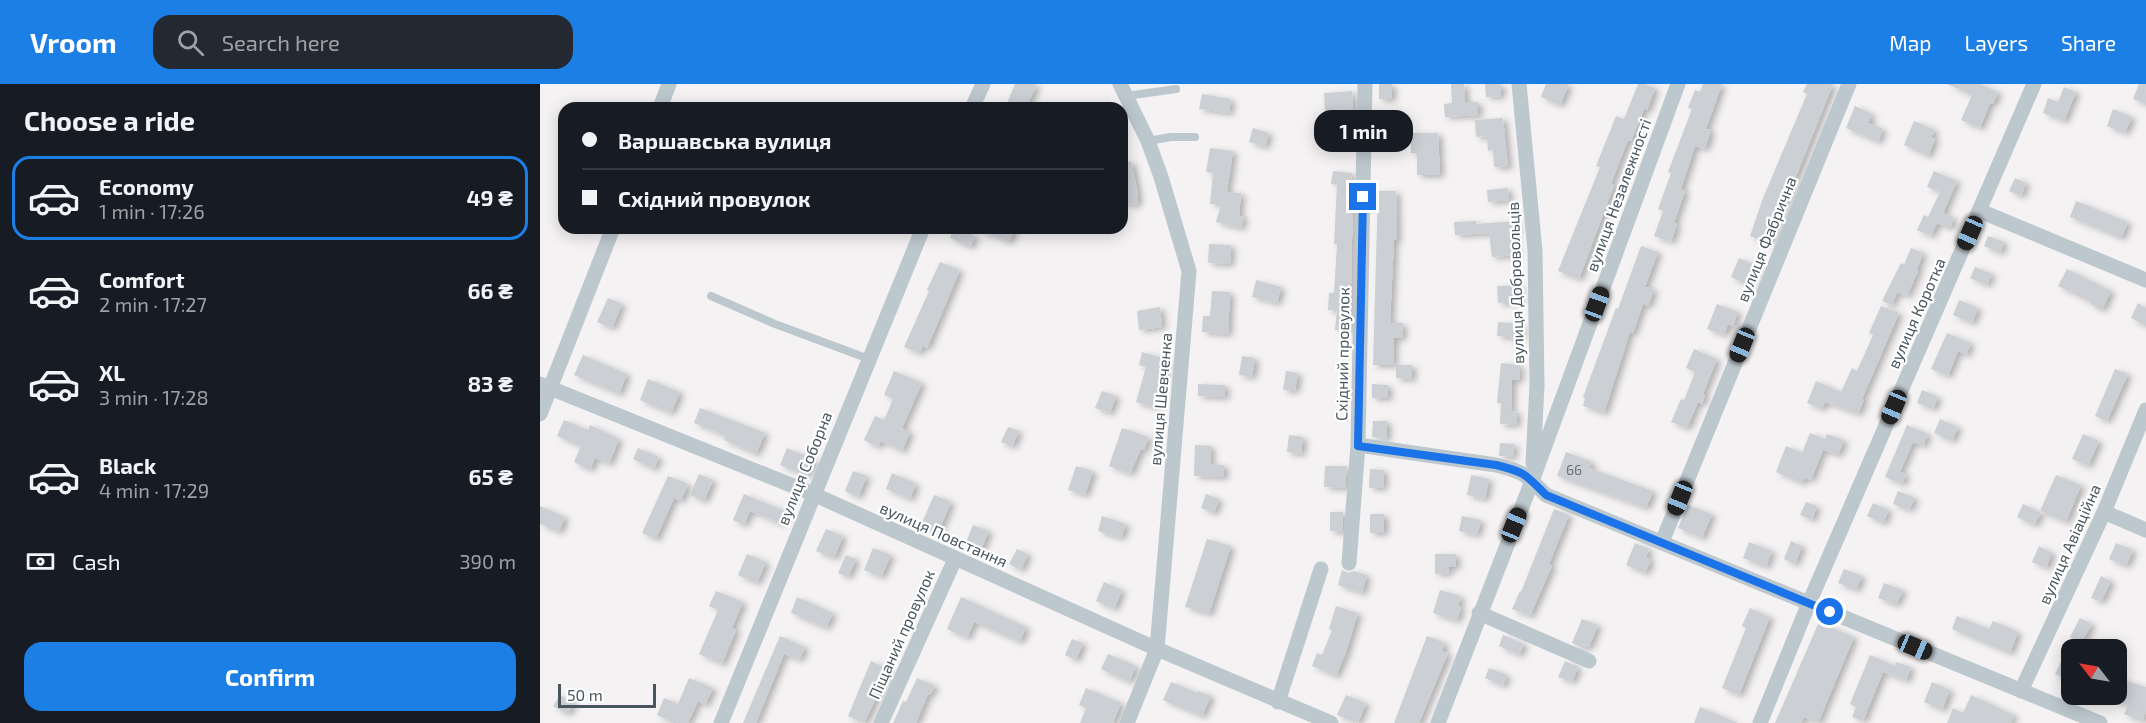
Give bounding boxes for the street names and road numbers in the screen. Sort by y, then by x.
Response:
street label: вулиця Незалежності [1581,116,1655,274]
street label: вулиця Фабрична [1732,174,1801,305]
street label: вулиця Добровольців [1503,202,1528,364]
street label: вулиця Коротка [1883,255,1950,372]
street label: Східний провулок [1331,287,1354,421]
street label: вулиця Шевченка [1145,332,1176,466]
street label: вулиця Соборна [773,408,836,528]
street label: вулиця Авіаційна [2034,481,2105,607]
street label: вулиця Повстання [877,497,1011,572]
street label: Піщаний провулок [864,566,939,702]

